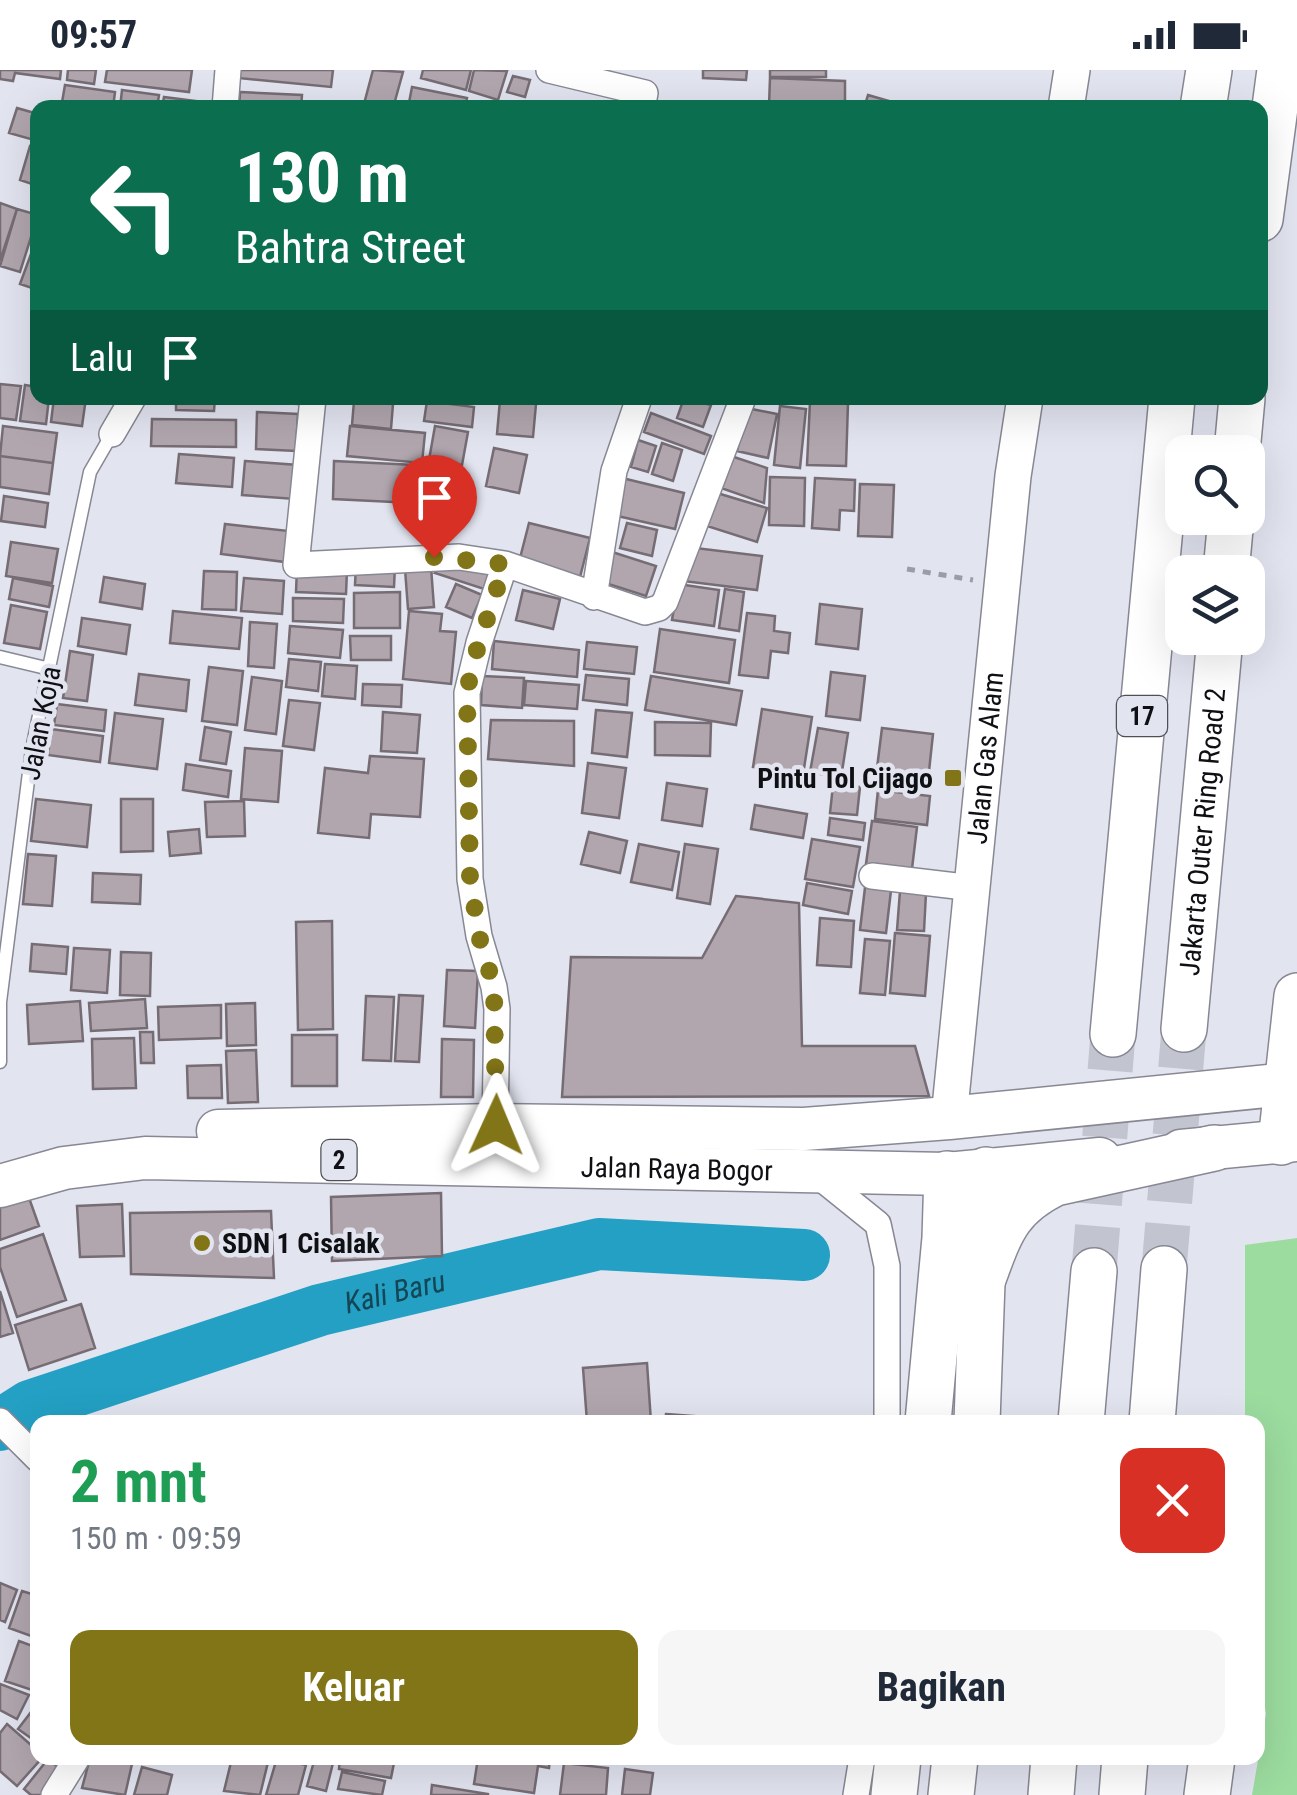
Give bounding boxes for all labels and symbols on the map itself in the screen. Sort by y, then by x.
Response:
pin [392,455,477,558]
street label: Jalan Koja [13,663,68,783]
street label: Jalan Gas Alam [960,670,1010,846]
street label: Jakarta Outer Ring Road 2 [1173,687,1232,977]
road number: 17 [1117,696,1167,736]
place label: Pintu Tol Cijago [757,762,933,795]
marker: Pintu Tol Cijago [942,767,964,789]
position arrow [444,1073,548,1177]
road number: 2 [322,1140,356,1180]
street label: Jalan Raya Bogor [580,1151,773,1188]
place label: SDN 1 Cisalak [222,1227,380,1260]
marker: SDN 1 Cisalak [191,1232,213,1254]
water label: Kali Baru [341,1263,449,1321]

